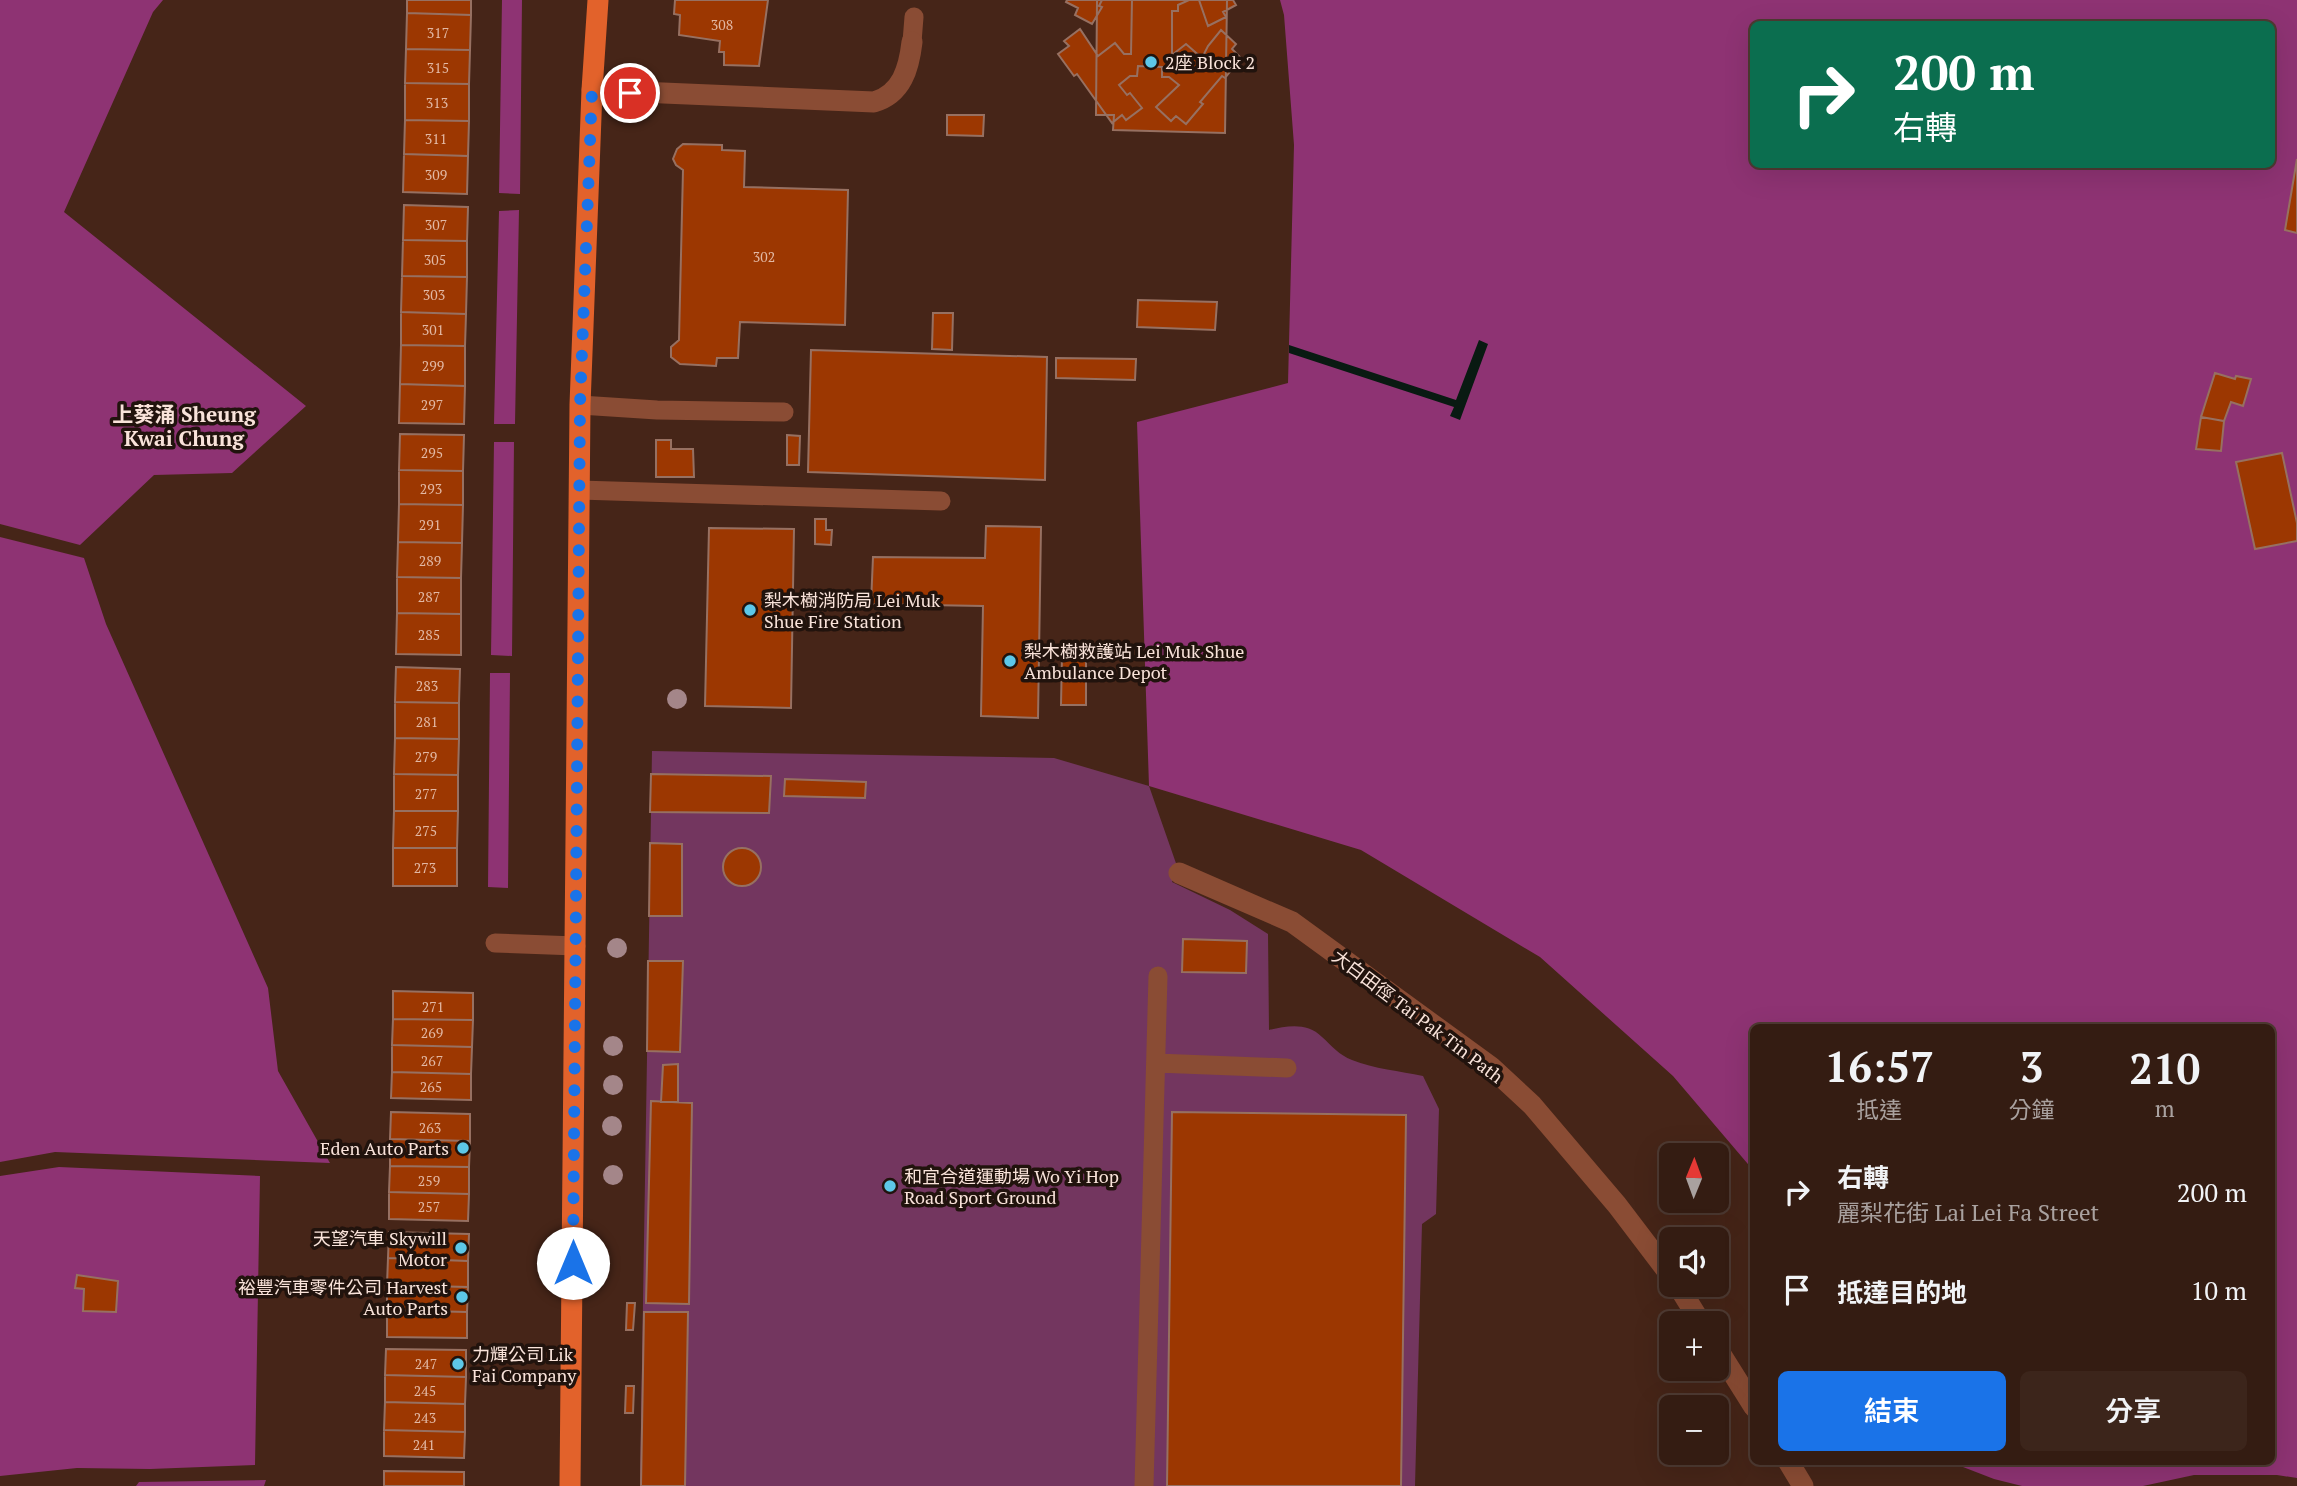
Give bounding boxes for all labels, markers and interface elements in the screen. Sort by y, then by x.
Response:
house number: 308 [711,15,733,34]
house number: 317 [427,23,449,42]
text: 200 m [1893,39,2035,104]
icon: right [1778,49,1869,140]
place label: 2座 Block 2 [1165,50,1255,74]
marker: 2座 Block 2 [1143,54,1159,70]
house number: 315 [427,58,449,77]
pin [600,63,660,123]
icon: arrive [611,74,649,112]
house number: 313 [426,93,448,112]
text: 右轉 [1893,106,1957,148]
house number: 311 [425,129,447,148]
house number: 309 [425,165,447,184]
house number: 307 [425,215,447,234]
house number: 302 [753,247,775,266]
house number: 305 [424,250,446,269]
house number: 303 [423,285,445,304]
house number: 301 [422,320,444,339]
house number: 299 [422,356,444,375]
house number: 297 [421,395,443,414]
district label: 上葵涌 Sheung Kwai Chung [112,400,257,452]
house number: 295 [421,443,443,462]
house number: 293 [420,479,442,498]
house number: 291 [419,515,441,534]
house number: 289 [419,551,441,570]
house number: 287 [418,587,440,606]
place label: 梨木樹消防局 Lei Muk Shue Fire Station [764,588,941,633]
marker: 梨木樹消防局 Lei Muk Shue Fire Station [742,602,758,618]
house number: 285 [418,625,440,644]
place label: 梨木樹救護站 Lei Muk Shue Ambulance Depot [1024,639,1244,684]
marker: 梨木樹救護站 Lei Muk Shue Ambulance Depot [1002,653,1018,669]
house number: 283 [416,676,438,695]
house number: 281 [416,712,438,731]
house number: 279 [415,747,437,766]
house number: 277 [415,784,437,803]
house number: 275 [415,821,437,840]
house number: 273 [414,858,436,877]
street label: 大白田徑 Tai Pak Tin Path [1328,944,1509,1088]
house number: 271 [422,997,444,1016]
house number: 269 [421,1023,443,1042]
text: 16:57 [1825,1038,1934,1094]
text: 3 [2020,1038,2043,1094]
text: 210 [2129,1040,2200,1096]
house number: 267 [421,1051,443,1070]
house number: 265 [420,1077,442,1096]
text: m [2155,1093,2175,1124]
text: 抵達 [1856,1094,1902,1125]
text: 分鐘 [2009,1094,2055,1125]
house number: 263 [419,1118,441,1137]
place label: Eden Auto Parts [320,1136,449,1160]
marker: Eden Auto Parts [455,1140,471,1156]
north arrow [1659,1143,1729,1213]
map controls [1659,1143,1729,1465]
text: 右轉 [1837,1160,1889,1194]
place label: 和宜合道運動場 Wo Yi Hop Road Sport Ground [904,1164,1119,1209]
house number: 259 [418,1171,440,1190]
icon: right [1778,1173,1816,1211]
text: 200 m [2177,1175,2247,1209]
marker: 和宜合道運動場 Wo Yi Hop Road Sport Ground [882,1178,898,1194]
house number: 257 [418,1197,440,1216]
text: 麗梨花街 Lai Lei Fa Street [1837,1197,2099,1228]
place label: 天望汽車 Skywill Motor [313,1226,447,1271]
position arrow [536,1226,610,1300]
button: sound [1659,1227,1729,1297]
marker: 天望汽車 Skywill Motor [453,1240,469,1256]
icon: arrive [1778,1271,1816,1309]
text: 10 m [2191,1273,2247,1307]
place label: 裕豐汽車零件公司 Harvest Auto Parts [238,1275,448,1320]
text: 抵達目的地 [1837,1275,1967,1309]
marker: 裕豐汽車零件公司 Harvest Auto Parts [454,1289,470,1305]
button: + [1659,1311,1729,1381]
place label: 力輝公司 Lik Fai Company [472,1342,577,1387]
house number: 247 [415,1354,437,1373]
marker: 力輝公司 Lik Fai Company [450,1356,466,1372]
button: 結束 [1778,1371,2006,1451]
button: 分享 [2020,1371,2247,1451]
house number: 245 [414,1381,436,1400]
button: − [1659,1395,1729,1465]
house number: 243 [414,1408,436,1427]
house number: 241 [413,1435,435,1454]

